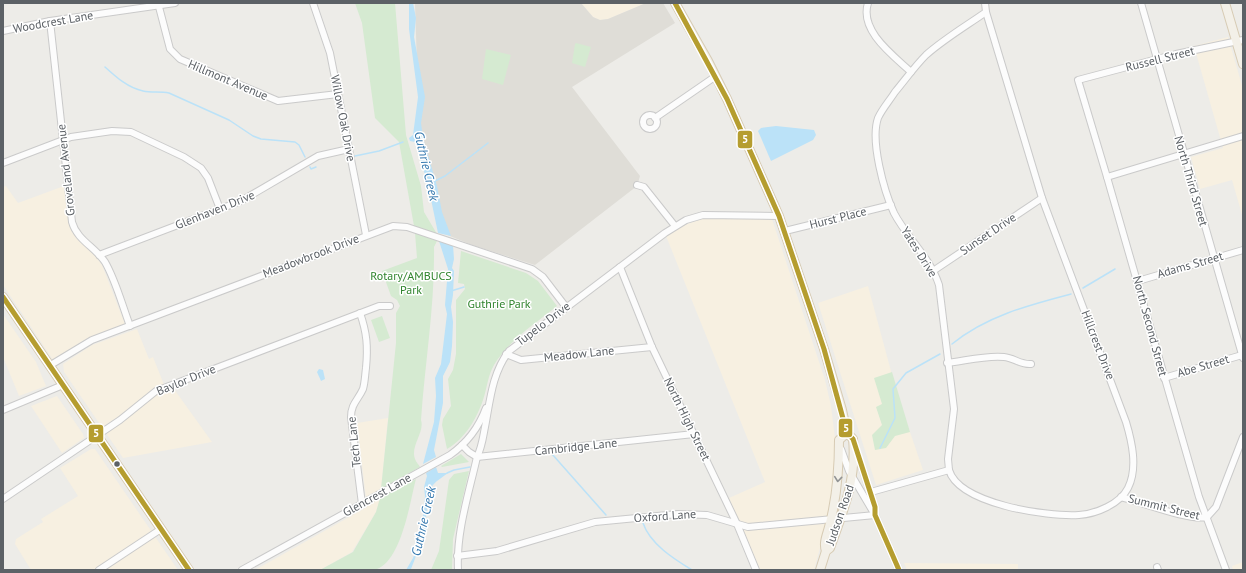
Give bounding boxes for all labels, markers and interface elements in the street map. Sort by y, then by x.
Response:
street label: Woodcrest Lane [12,7,94,36]
street label: Russell Street [1124,43,1196,74]
street label: Hillmont Avenue [186,56,270,103]
street label: Willow Oak Drive [328,73,359,162]
street label: Groveland Avenue [53,123,78,217]
water label: Guthrie Creek [410,130,443,204]
line badge: 5 [737,130,753,149]
text: 5 [742,132,748,146]
street label: North Third Street [1171,134,1212,228]
street label: Glenhaven Drive [173,187,257,232]
street label: Hurst Place [808,203,868,232]
street label: Sunset Drive [957,209,1019,258]
street label: Yates Drive [898,224,941,280]
street label: Meadowbrook Drive [261,230,361,281]
street label: Adams Street [1155,248,1225,281]
park label: Rotary/AMBUCS Park [370,268,452,297]
street label: North Second Street [1130,274,1171,378]
park label: Guthrie Park [467,296,531,311]
street label: Tupelo Drive [512,298,573,349]
street label: Hillcrest Drive [1078,308,1119,382]
street label: Meadow Lane [543,342,615,365]
street label: Abe Street [1175,351,1231,380]
street label: Baylor Drive [154,361,218,398]
street label: North High Street [661,375,714,463]
street label: Tech Lane [343,416,364,468]
line badge: 5 [838,418,853,438]
text: 5 [843,421,849,435]
line badge: 5 [88,424,104,443]
text: 5 [93,426,99,440]
street label: Cambridge Lane [534,435,618,458]
unlabelled marker [112,459,122,469]
street label: Glencrest Lane [340,470,414,520]
one-way arrow [833,476,842,482]
water label: Guthrie Creek [407,483,440,558]
street label: Judson Road [822,483,857,548]
street label: Summit Street [1127,490,1202,523]
street label: Oxford Lane [633,506,697,525]

